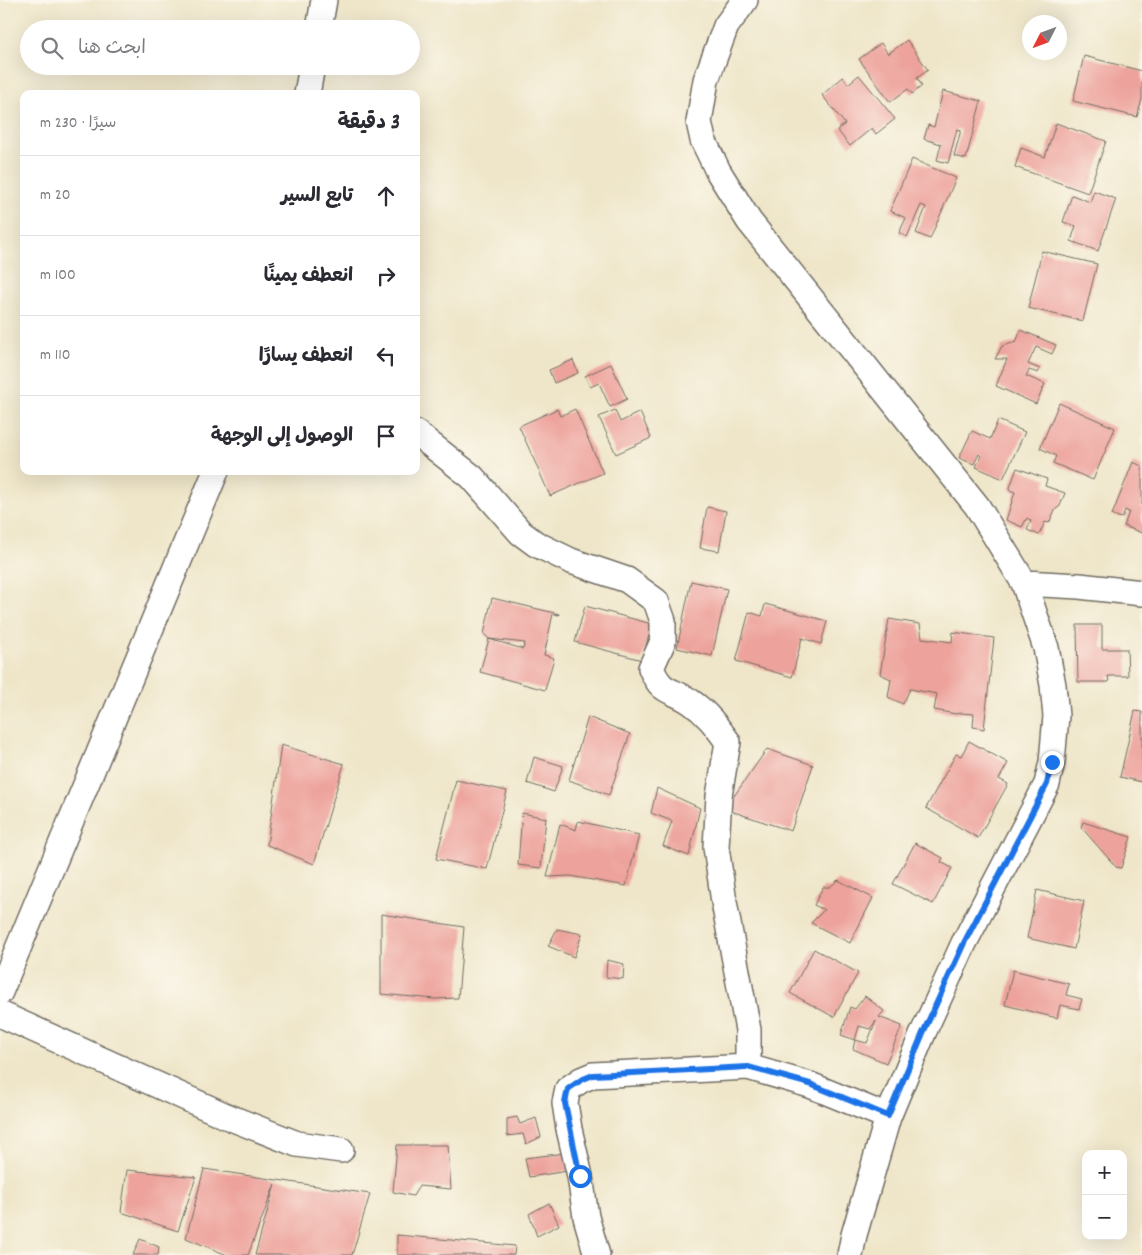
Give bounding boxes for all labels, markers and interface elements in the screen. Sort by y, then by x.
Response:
north arrow [1022,15,1067,60]
search box [20,20,420,75]
icon: search [38,34,66,62]
text: ابحث هنا [78,36,146,63]
text: 3 دقيقة [337,109,400,139]
text: سيرًا · 230 m [40,112,116,135]
icon: ahead [372,182,400,210]
text: 20 m [40,184,70,207]
text: تابع السير [281,184,353,211]
icon: right [372,262,400,290]
text: 100 m [40,264,76,287]
text: انعطف يمينًا [264,264,353,291]
icon: left [372,342,400,370]
text: 110 m [40,344,70,367]
text: انعطف يسارًا [259,344,353,371]
icon: arrive [372,422,400,450]
text: الوصول إلى الوجهة [211,424,353,451]
route end [1041,751,1064,774]
map controls [1082,1150,1127,1240]
button: + [1082,1150,1127,1195]
route start [569,1165,592,1188]
button: − [1082,1195,1127,1240]

